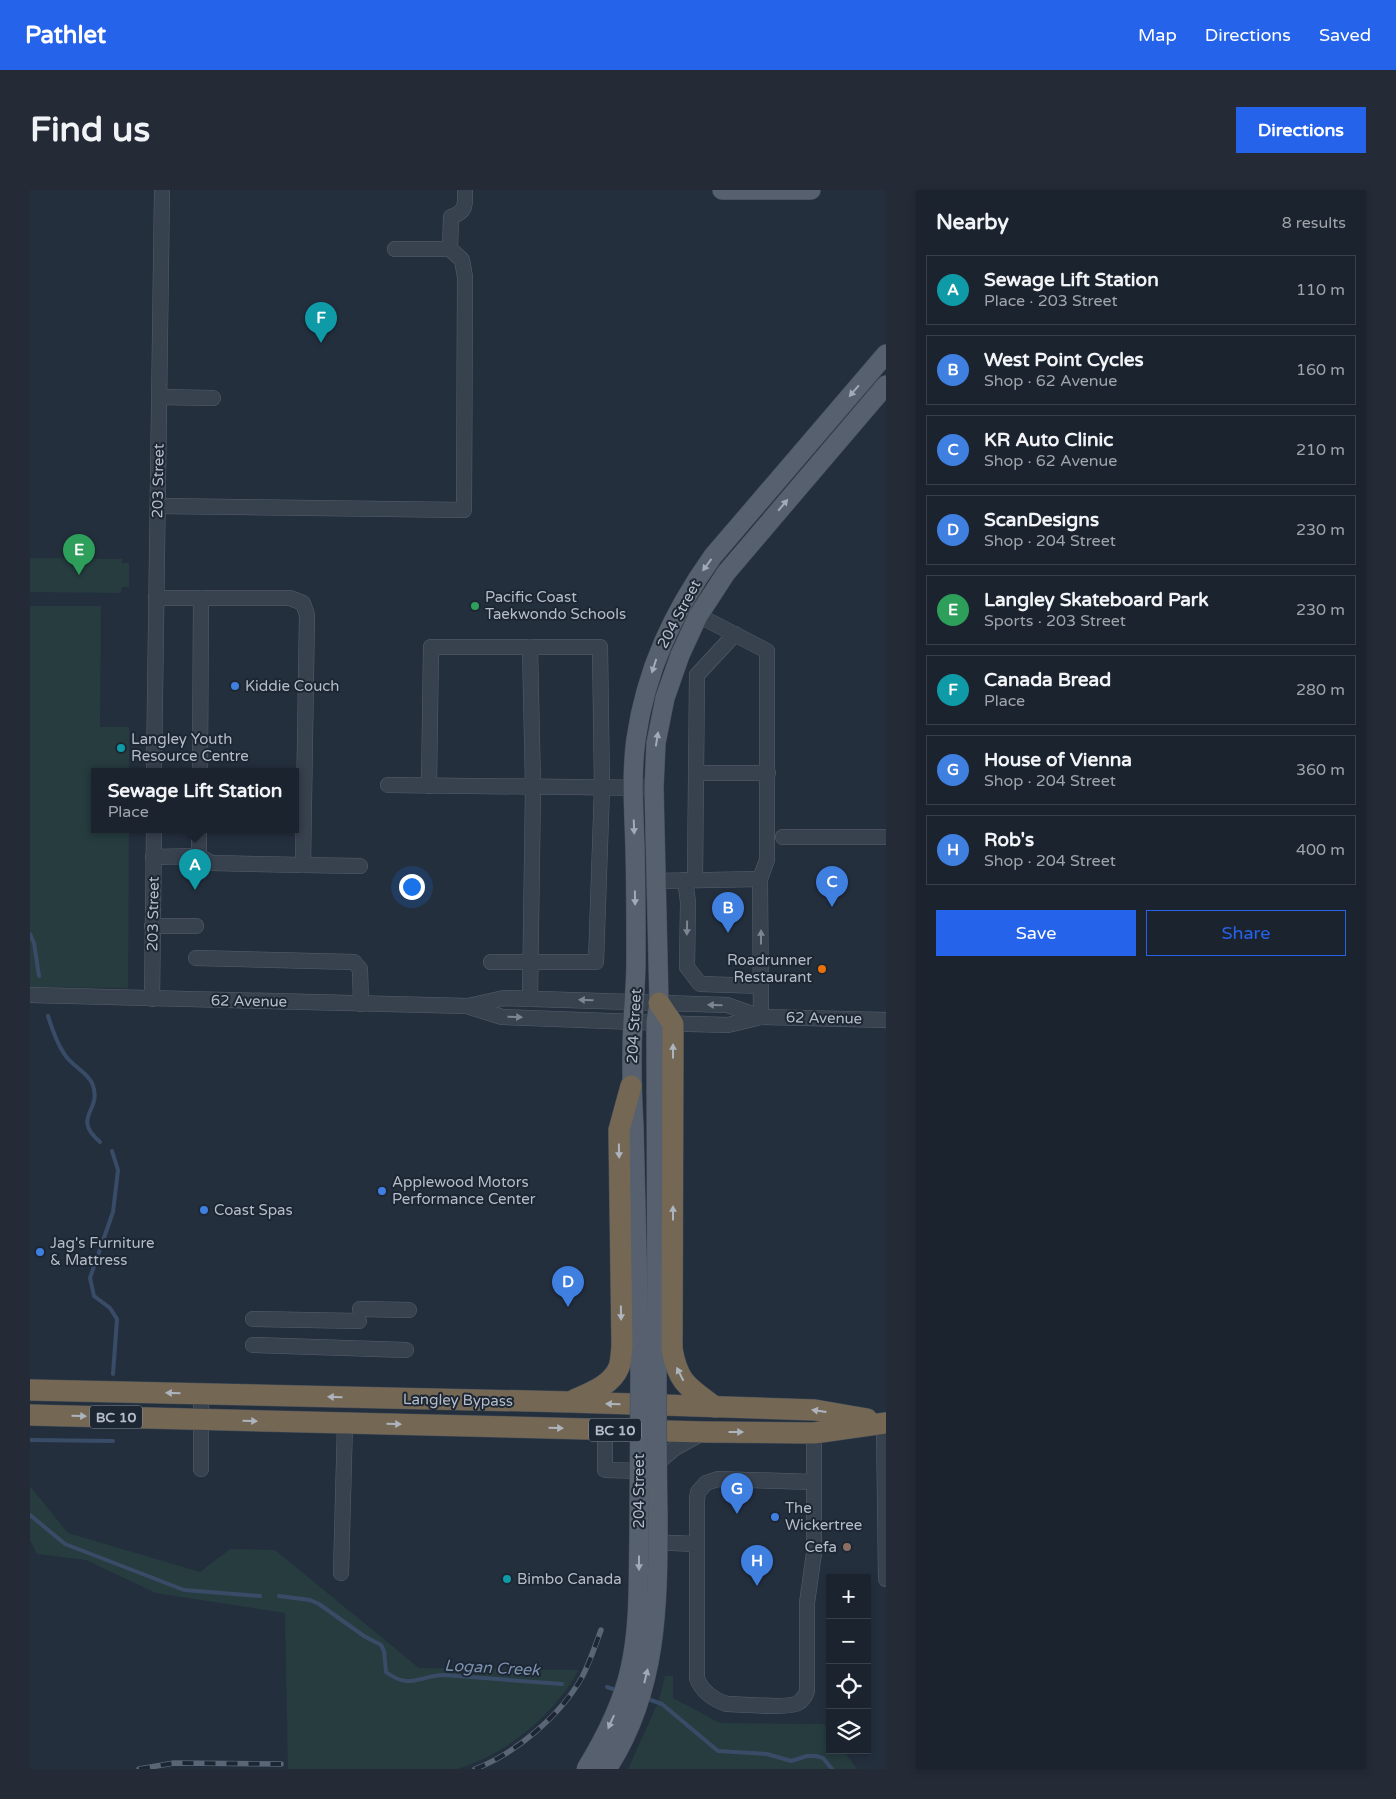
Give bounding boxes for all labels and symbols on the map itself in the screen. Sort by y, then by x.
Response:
pin: F [305,302,337,343]
one-way arrow [849,385,860,397]
street label: 203 Street [148,443,168,519]
one-way arrow [777,499,788,511]
pin: E [63,534,95,575]
one-way arrow [701,558,712,571]
street label: 204 Street [653,576,705,651]
place label: Pacific Coast Taekwondo Schools [485,588,626,623]
marker: Pacific Coast Taekwondo Schools [469,600,481,612]
one-way arrow [650,659,657,674]
place label: Kiddie Couch [245,677,339,695]
marker: Kiddie Couch [229,680,241,692]
place label: Langley Youth Resource Centre [131,730,249,765]
one-way arrow [654,731,662,747]
marker: Langley Youth Resource Centre [115,742,127,754]
one-way arrow [631,819,639,835]
pin: A [179,849,211,890]
pin: C [816,866,848,907]
your location [399,874,425,900]
street label: 203 Street [143,876,163,952]
one-way arrow [632,890,640,906]
pin: B [712,892,744,933]
one-way arrow [683,921,691,937]
one-way arrow [757,929,765,945]
place label: Roadrunner Restaurant [727,951,812,986]
marker: Roadrunner Restaurant [816,963,828,975]
street label: 204 Street [623,988,645,1064]
street label: 62 Avenue [211,991,287,1011]
one-way arrow [577,996,593,1004]
one-way arrow [706,1001,722,1009]
street label: 62 Avenue [786,1008,862,1028]
one-way arrow [508,1014,524,1022]
one-way arrow [669,1042,677,1058]
one-way arrow [615,1143,623,1159]
place label: Applewood Motors Performance Center [392,1173,536,1208]
marker: Applewood Motors Performance Center [376,1185,388,1197]
place label: Coast Spas [214,1201,293,1219]
marker: Coast Spas [198,1204,210,1216]
one-way arrow [669,1205,677,1221]
place label: Jag's Furniture & Mattress [50,1234,155,1269]
marker: Jag's Furniture & Mattress [34,1246,46,1258]
pin: D [552,1266,584,1307]
one-way arrow [617,1306,625,1322]
one-way arrow [676,1367,684,1381]
one-way arrow [164,1389,180,1397]
street label: Langley Bypass [403,1390,513,1410]
one-way arrow [327,1393,343,1401]
one-way arrow [605,1400,621,1408]
road number: BC 10 [90,1406,142,1428]
one-way arrow [811,1407,827,1415]
one-way arrow [71,1413,87,1421]
one-way arrow [242,1417,258,1425]
road number: BC 10 [589,1418,641,1442]
one-way arrow [386,1421,402,1429]
one-way arrow [548,1425,564,1433]
one-way arrow [728,1428,744,1436]
street label: 204 Street [630,1453,648,1529]
pin: G [721,1473,753,1514]
place label: The Wickertree [785,1499,862,1534]
marker: The Wickertree [769,1511,781,1523]
place label: Cefa [804,1538,837,1556]
marker: Cefa [841,1541,853,1553]
pin: H [741,1545,773,1586]
one-way arrow [635,1555,643,1571]
place label: Bimbo Canada [517,1570,622,1588]
marker: Bimbo Canada [501,1573,513,1585]
water label: Logan Creek [444,1656,542,1681]
one-way arrow [643,1669,651,1684]
one-way arrow [607,1715,615,1729]

